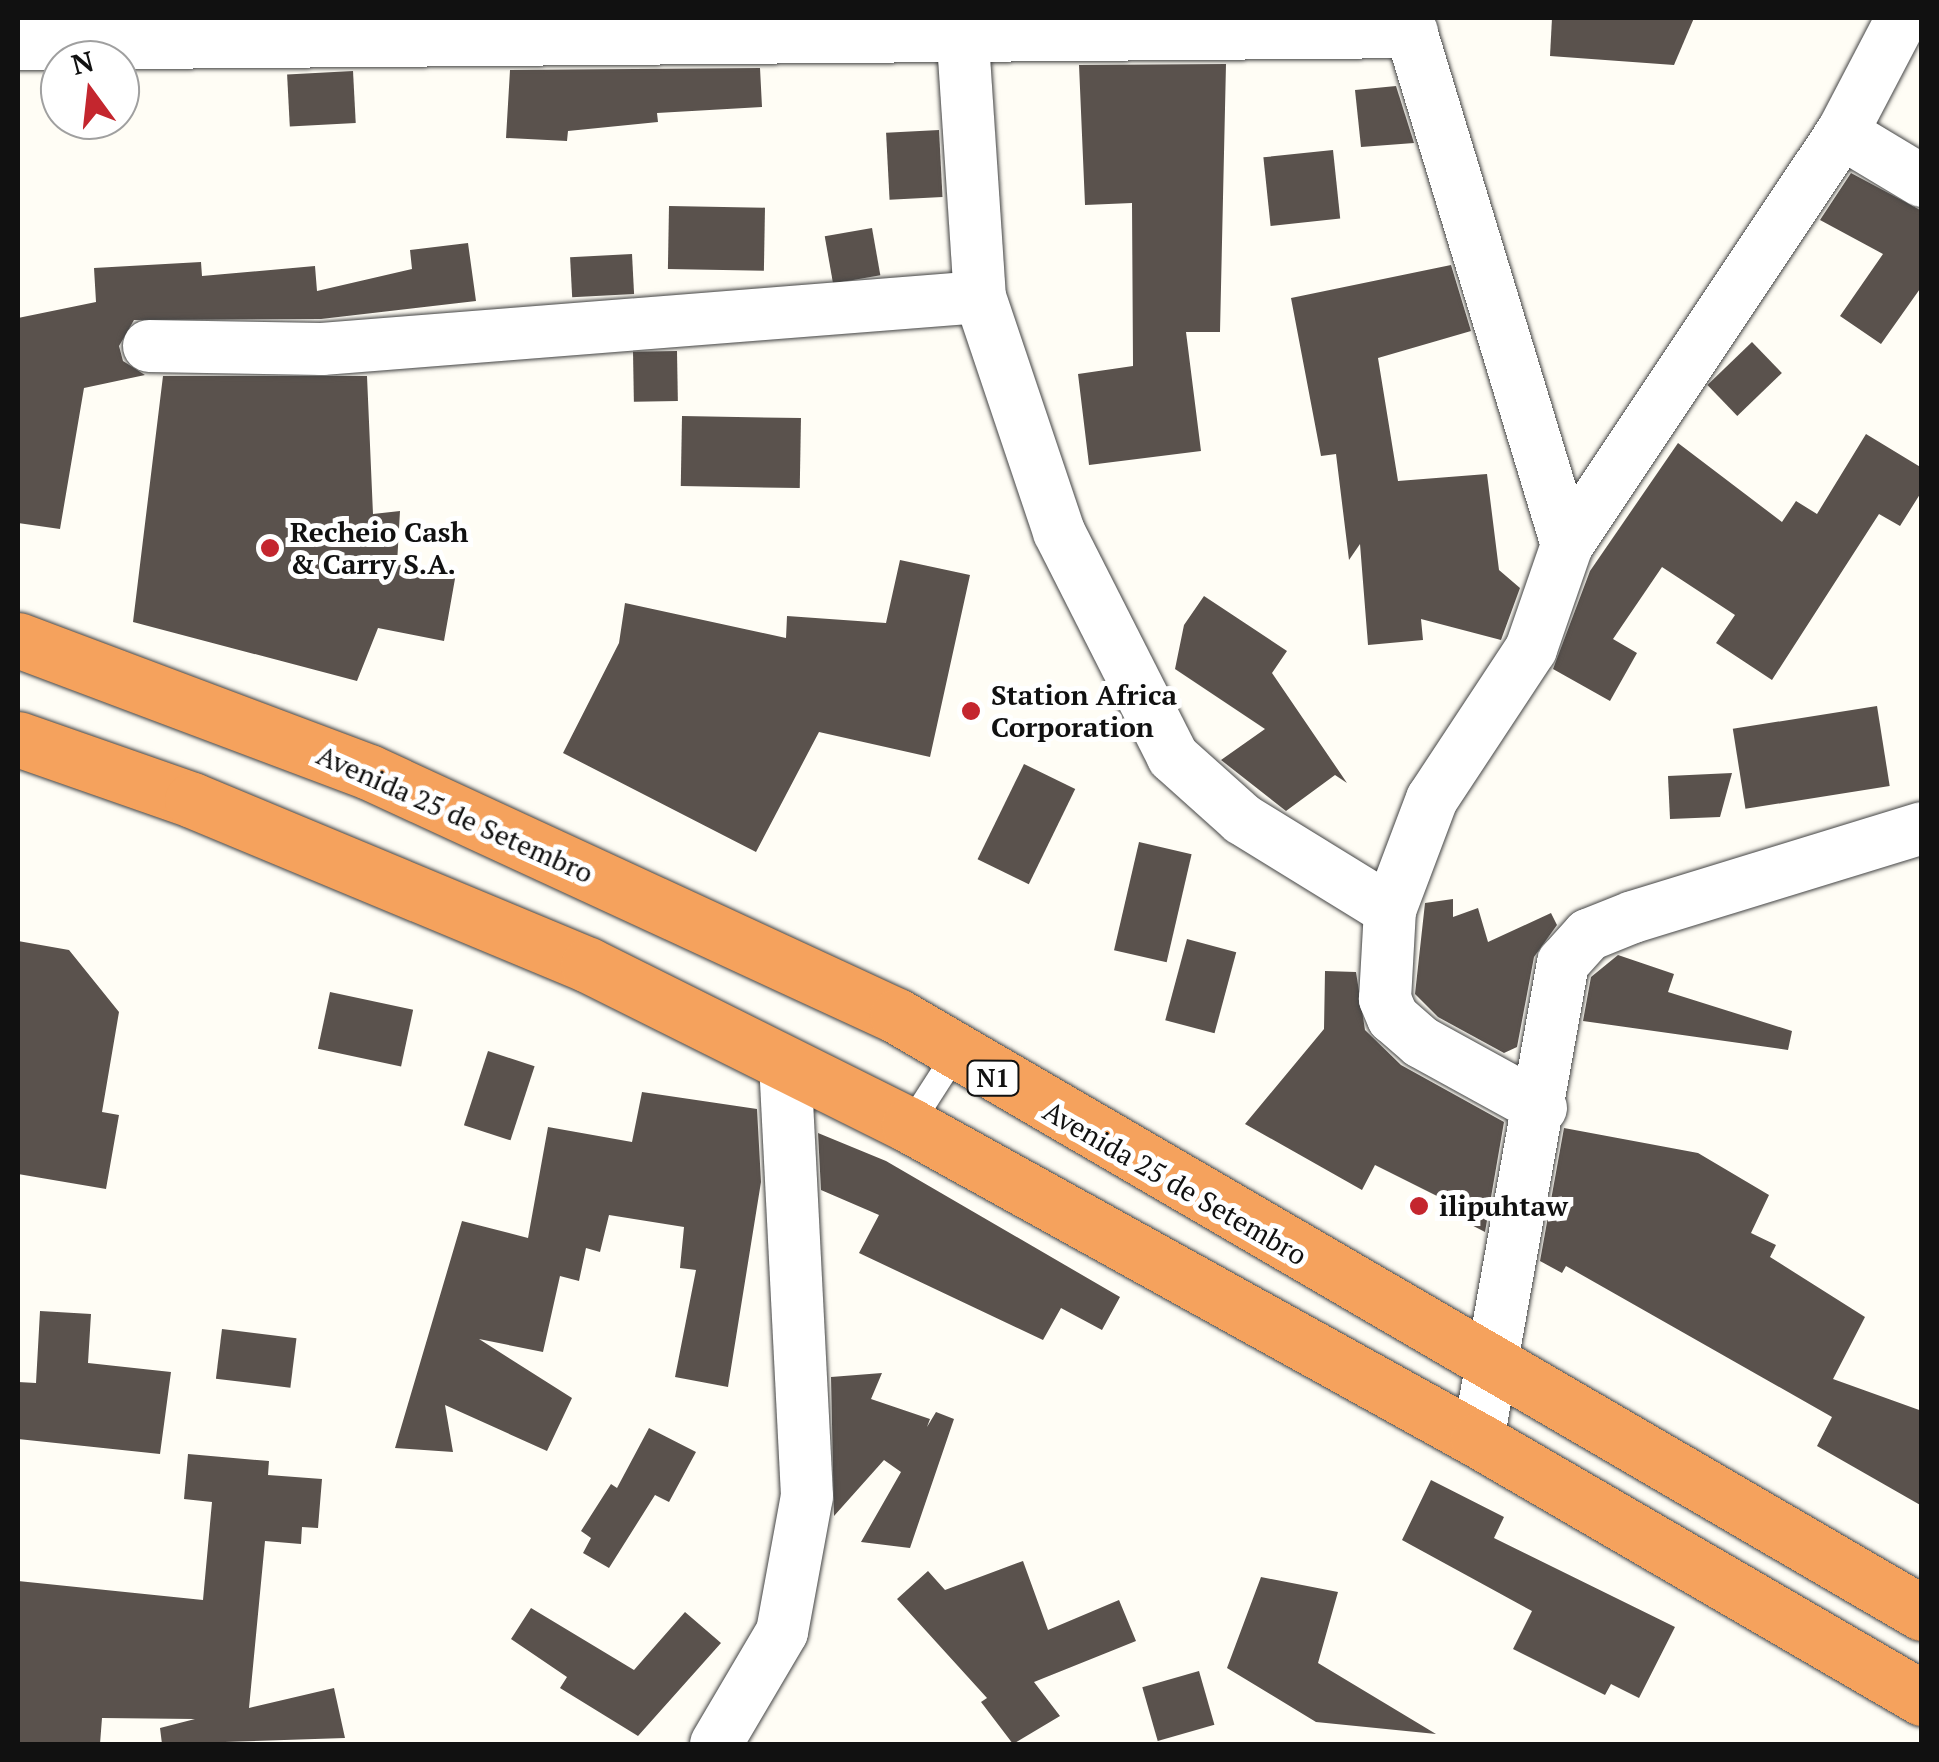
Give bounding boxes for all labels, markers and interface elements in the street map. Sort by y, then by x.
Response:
north arrow [40,40,140,140]
text: N [68,42,98,83]
place label: Recheio Cash & Carry S.A. [290,515,468,581]
marker: Recheio Cash & Carry S.A. [259,537,281,559]
place label: Station Africa Corporation [991,678,1177,744]
marker: Station Africa Corporation [960,700,982,722]
street label: Avenida 25 de Setembro [312,738,598,890]
road number: N1 [966,1058,1020,1098]
street label: Avenida 25 de Setembro [1037,1094,1313,1272]
place label: ilipuhtaw [1439,1189,1568,1223]
marker: ilipuhtaw [1408,1195,1430,1217]

